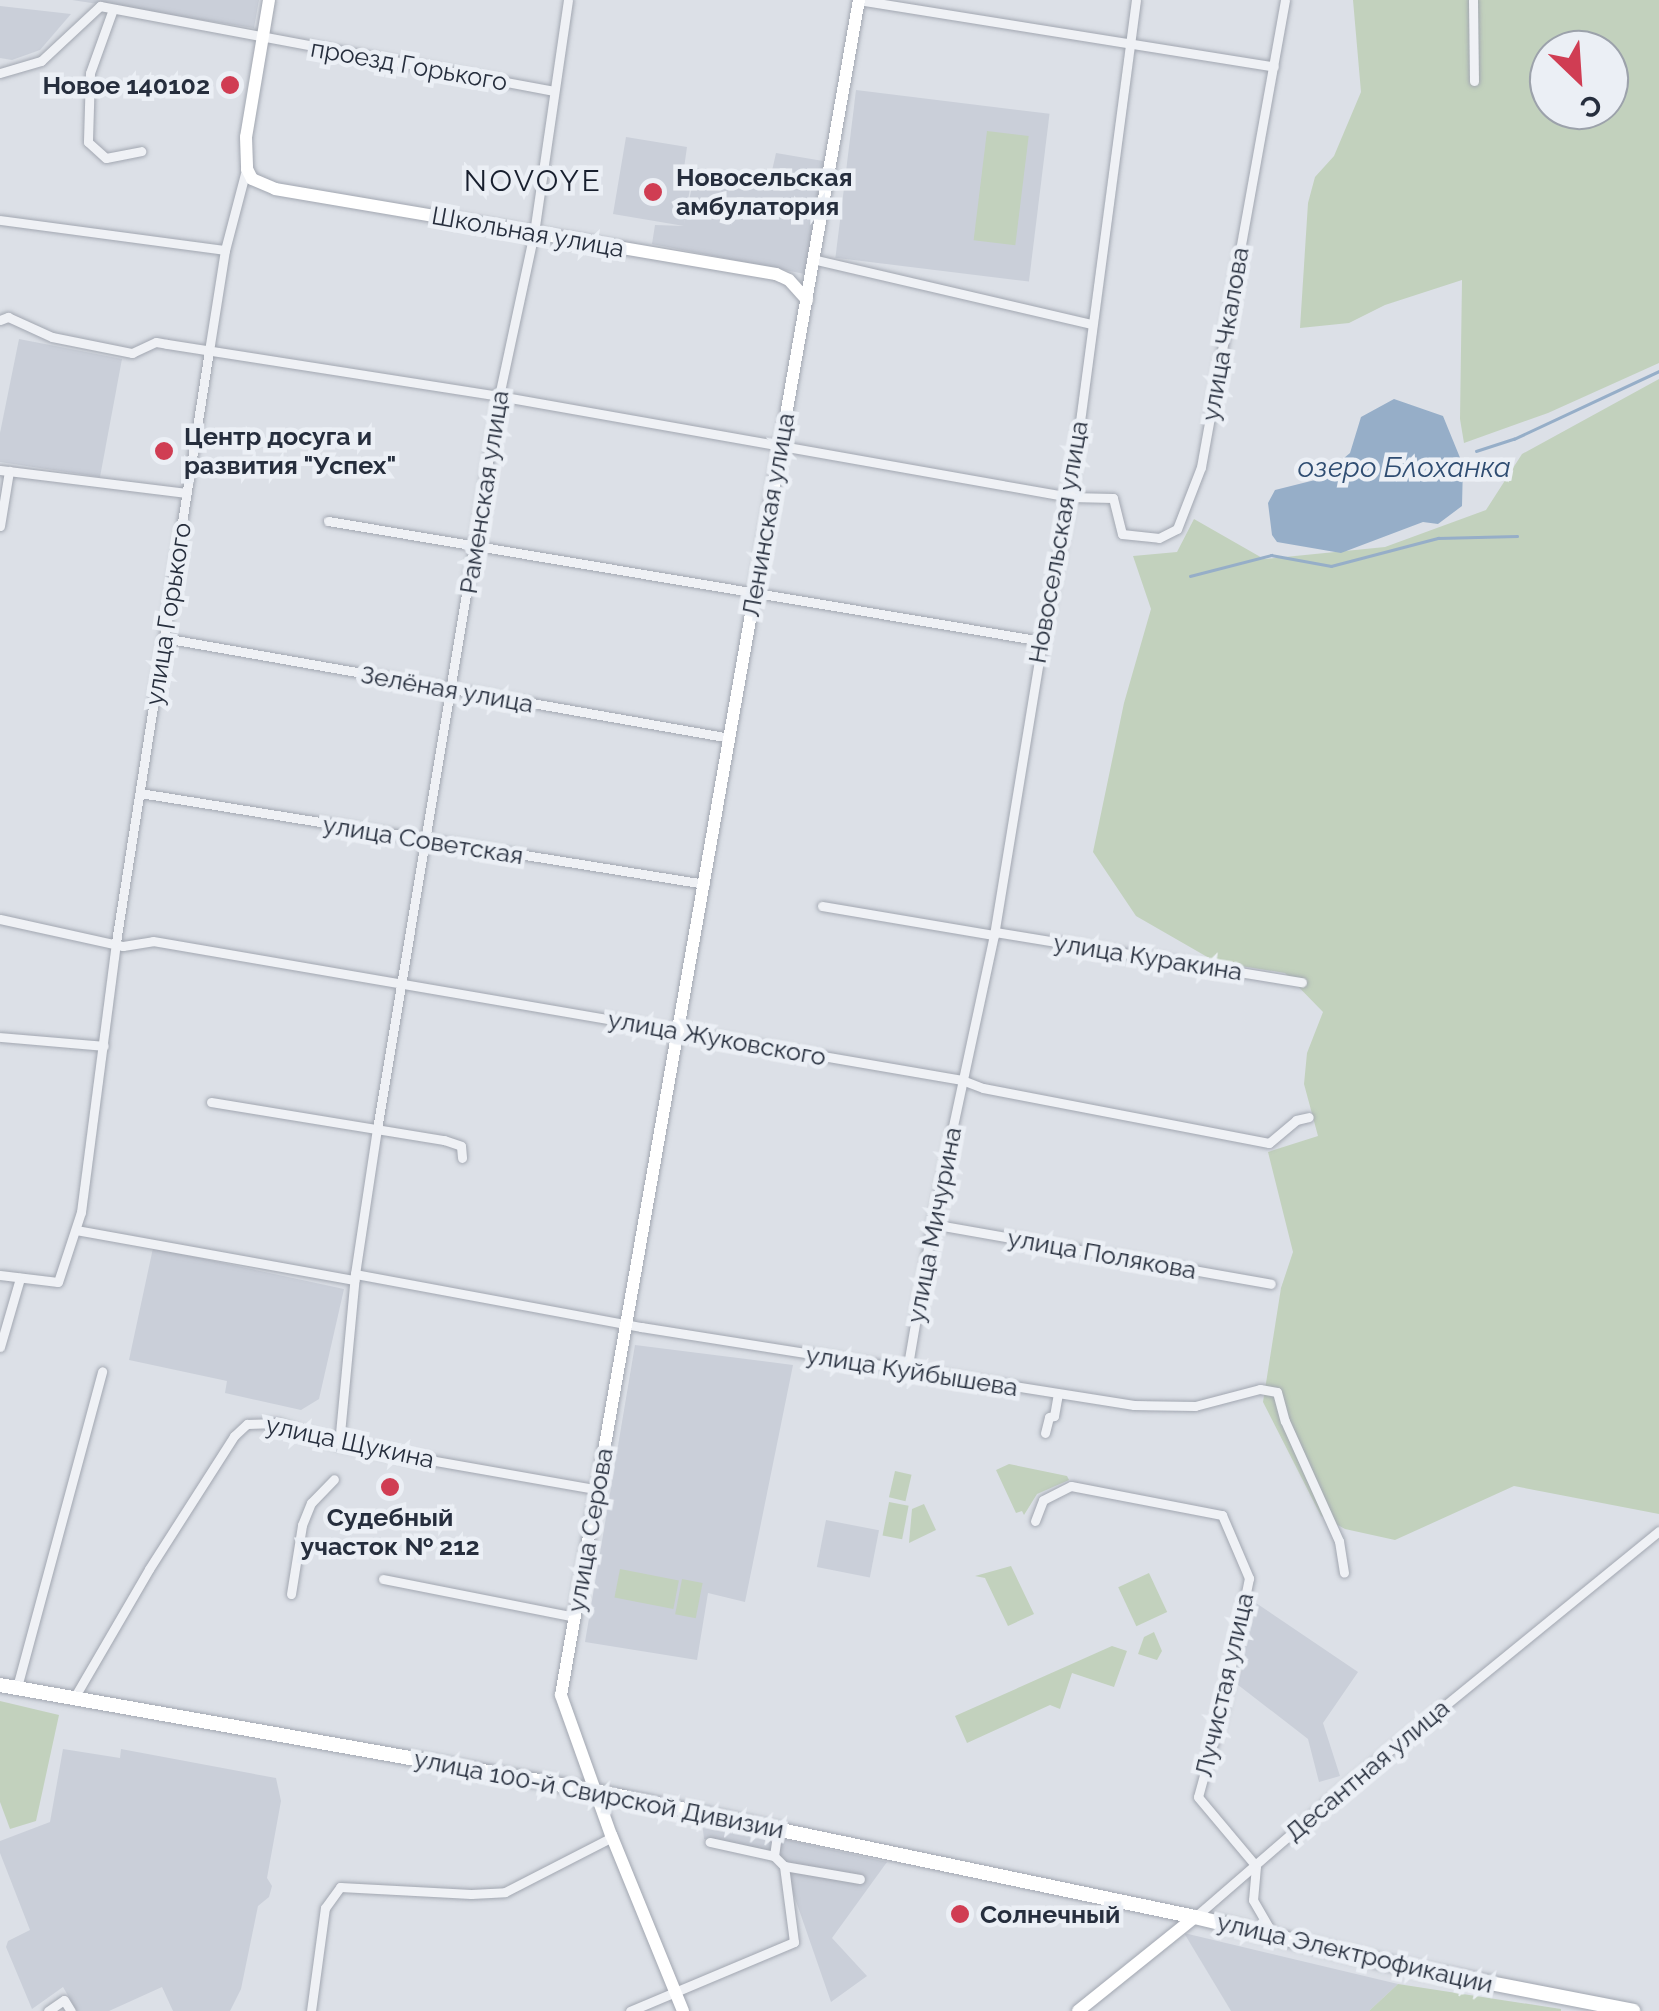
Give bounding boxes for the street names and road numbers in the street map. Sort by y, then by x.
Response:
street label: проезд Горького [308,33,510,97]
street label: Школьная улица [429,200,627,264]
street label: улица Чкалова [1195,245,1255,423]
street label: Раменская улица [453,388,515,596]
street label: Ленинская улица [735,410,801,620]
street label: Новосельская улица [1022,418,1094,666]
street label: улица Горького [139,520,197,708]
street label: Зелёная улица [358,659,536,719]
street label: улица Советская [321,809,525,871]
street label: улица Куракина [1051,927,1245,987]
street label: улица Жуковского [606,1004,828,1072]
street label: улица Мичурина [900,1125,968,1325]
street label: улица Полякова [1005,1223,1199,1285]
street label: улица Куйбышева [804,1339,1020,1403]
street label: улица Щукина [263,1410,437,1474]
street label: улица Серова [561,1446,619,1614]
street label: Лучистая улица [1188,1590,1260,1780]
street label: Десантная улица [1279,1692,1455,1848]
street label: улица 100-й Свирской Дивизии [412,1743,786,1845]
street label: улица Электрофикации [1214,1907,1496,1999]

